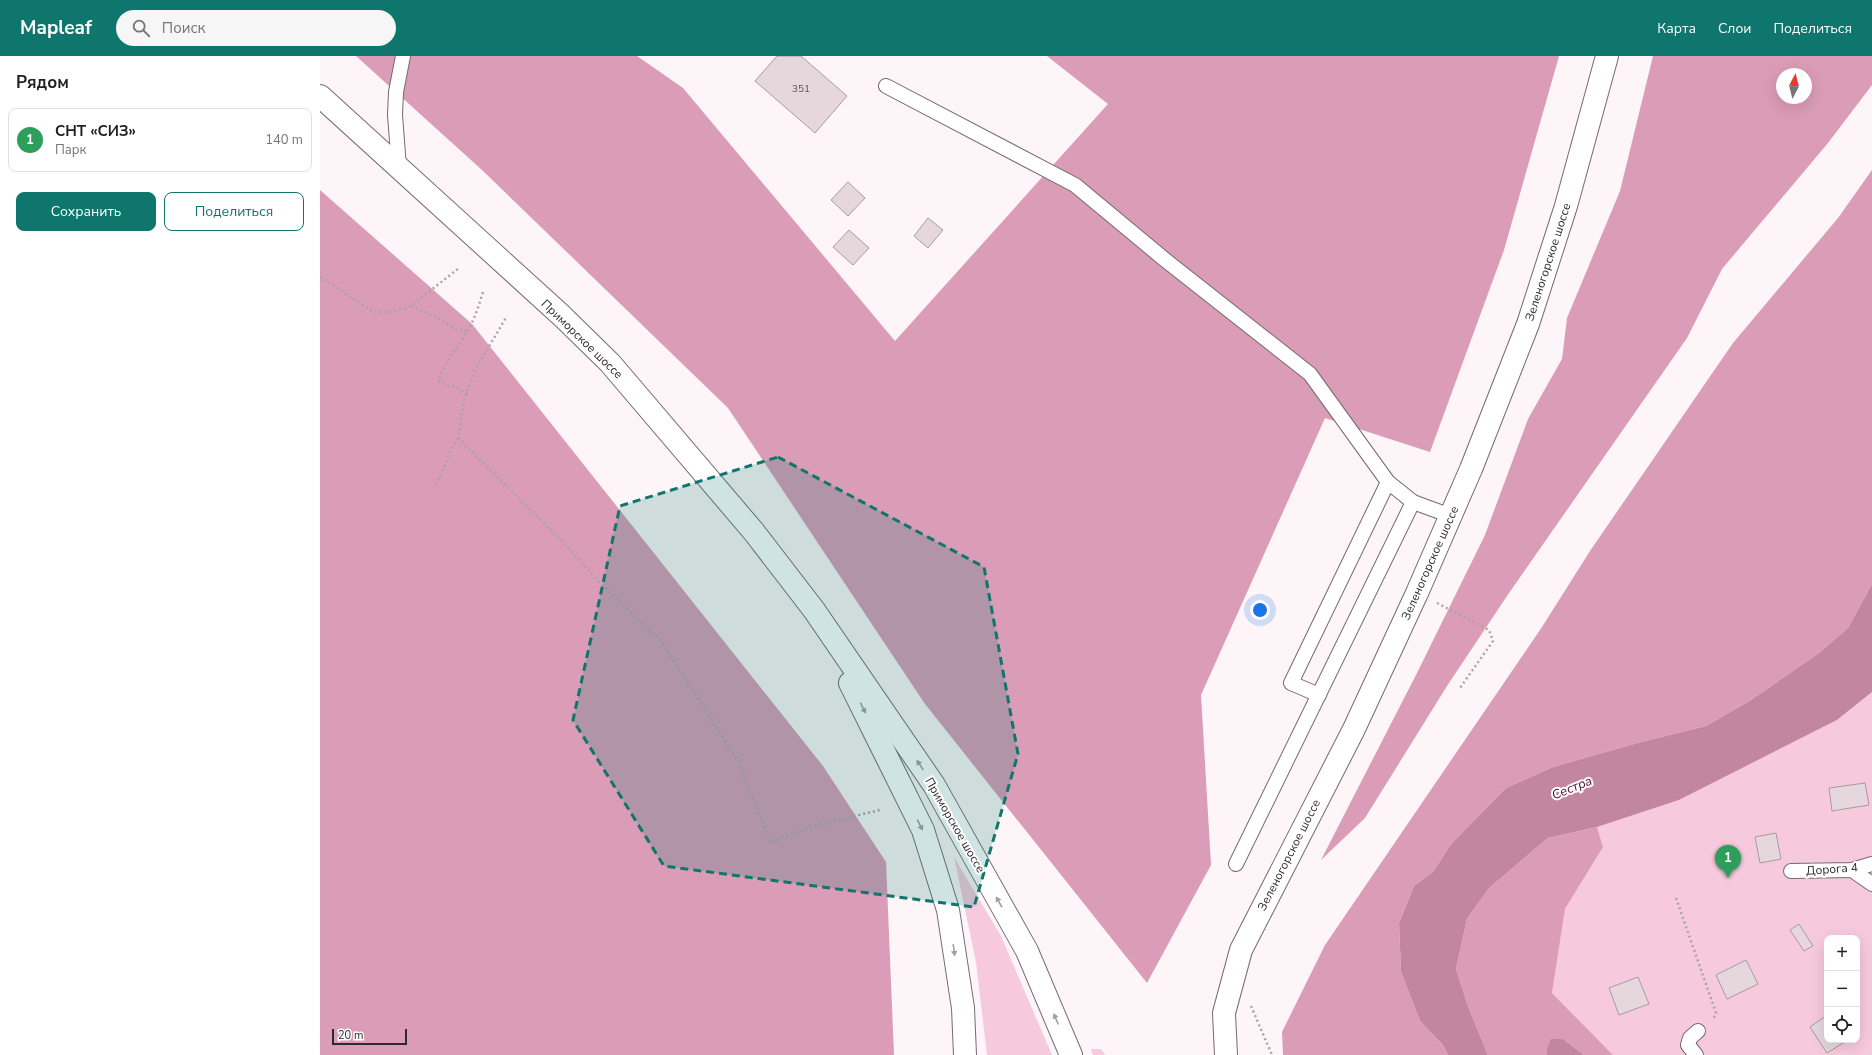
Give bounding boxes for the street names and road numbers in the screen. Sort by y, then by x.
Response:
street label: Зеленогорское шоссе [1521,201,1575,323]
street label: Приморское шоссе [538,296,626,382]
street label: Зеленогорское шоссе [1398,503,1462,623]
street label: Приморское шоссе [921,774,989,876]
street label: Зеленогорское шоссе [1254,797,1324,913]
street label: Дорога 4 [1805,859,1859,879]

